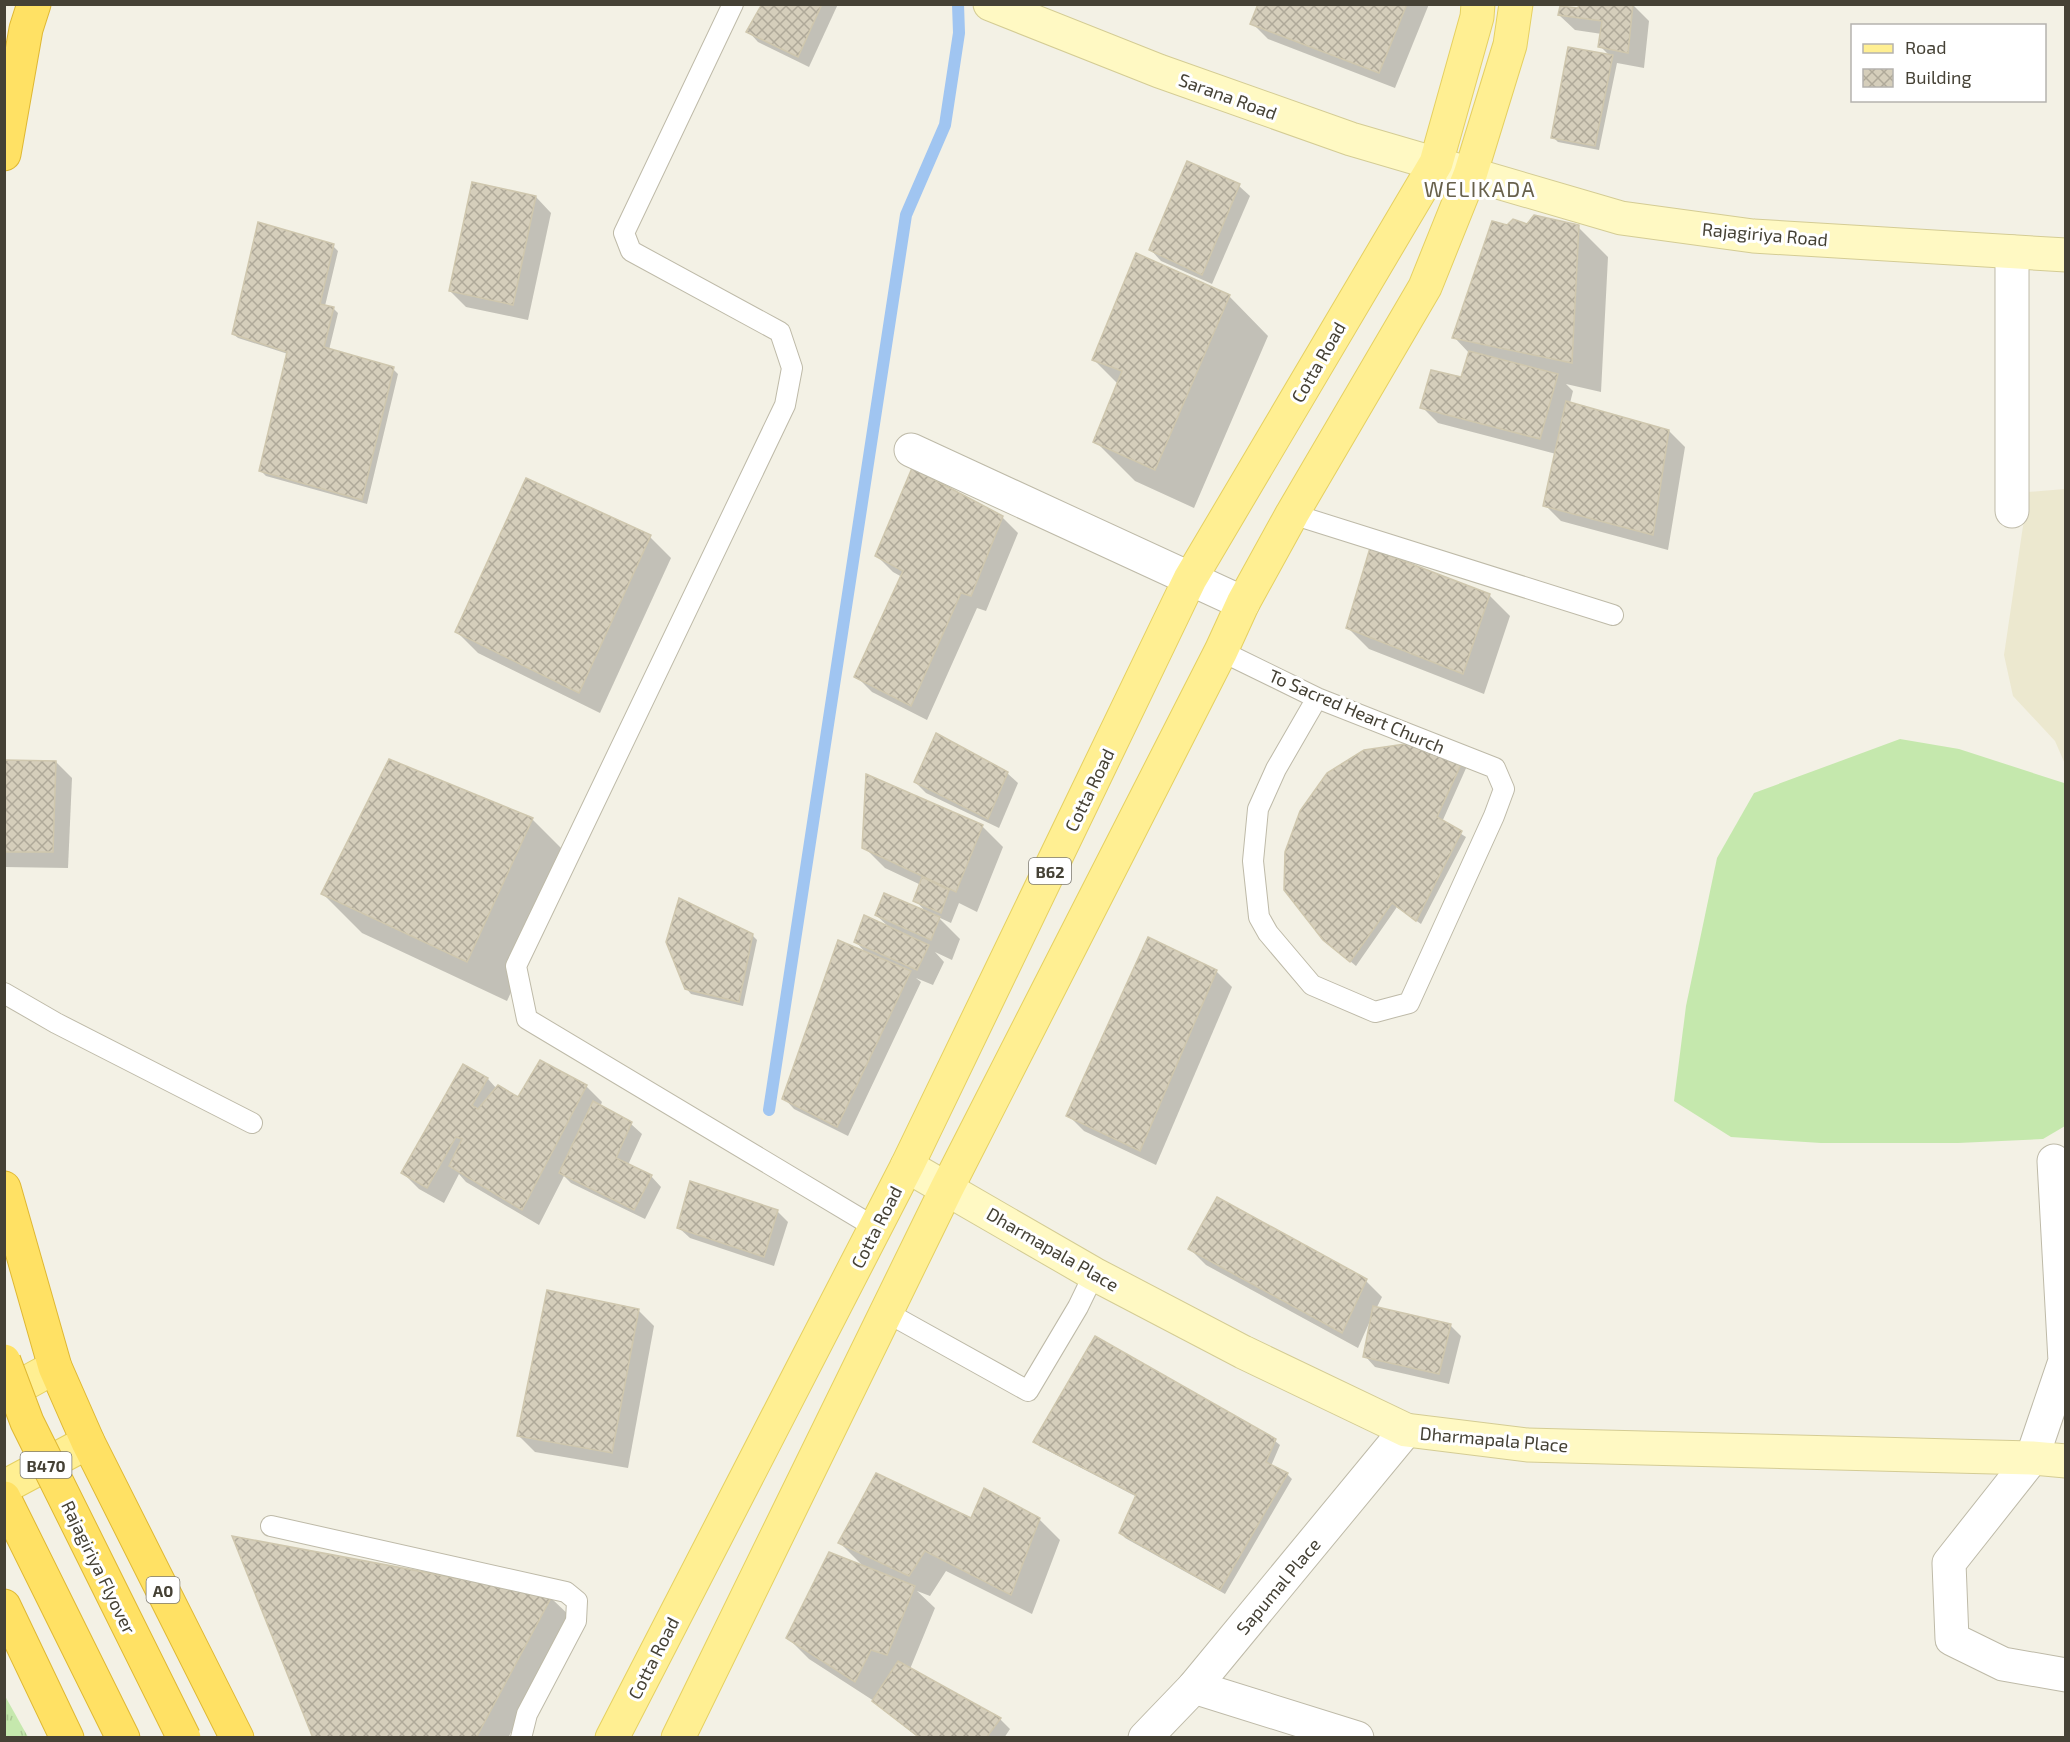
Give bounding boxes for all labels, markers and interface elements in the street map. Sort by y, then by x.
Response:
legend [1851,24,2046,102]
text: Road [1905,36,1946,58]
text: Building [1905,66,1972,88]
street label: Sarana Road [1176,68,1280,124]
district label: WELIKADA [1424,176,1536,201]
street label: Rajagiriya Road [1701,218,1829,250]
street label: Cotta Road [1286,318,1350,406]
street label: To Sacred Heart Church [1266,664,1448,758]
street label: Cotta Road [1059,745,1119,835]
road number: B62 [1029,858,1071,884]
street label: Cotta Road [846,1182,906,1272]
street label: Dharmapala Place [983,1202,1123,1296]
street label: Dharmapala Place [1419,1422,1569,1456]
road number: B470 [20,1452,72,1478]
street label: Rajagiriya Flyover [57,1497,141,1637]
street label: Sapumal Place [1231,1533,1325,1639]
road number: A0 [146,1577,180,1603]
street label: Cotta Road [623,1613,683,1703]

